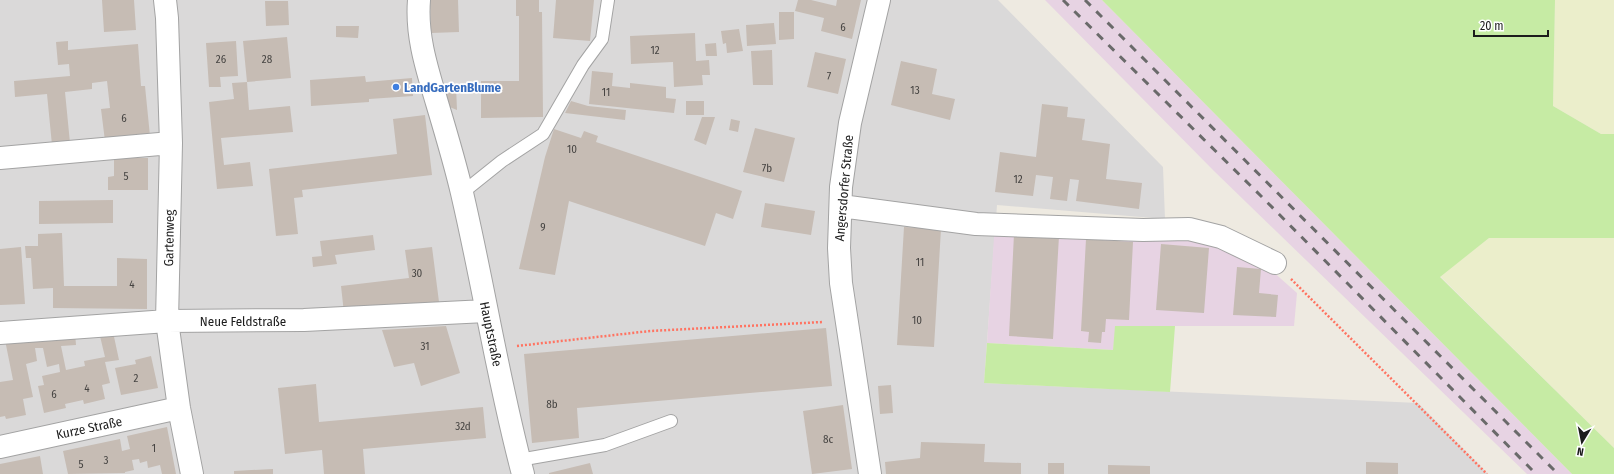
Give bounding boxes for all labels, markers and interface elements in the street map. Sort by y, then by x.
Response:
scale bar [1474,12,1548,38]
text: 20 m [1480,19,1504,33]
house number: 6 [840,21,846,34]
house number: 12 [650,44,660,57]
house number: 26 [216,53,227,66]
house number: 28 [262,53,273,66]
house number: 7 [827,70,832,83]
place label: LandGartenBlume [404,80,501,95]
marker: LandGartenBlume [391,82,401,92]
house number: 13 [910,84,920,97]
house number: 11 [602,86,610,99]
house number: 6 [121,112,127,125]
street label: Angersdorfer Straße [832,134,856,242]
house number: 10 [567,143,577,156]
house number: 7b [762,162,772,175]
house number: 5 [123,170,129,183]
house number: 12 [1013,173,1023,186]
street label: Gartenweg [161,209,177,266]
house number: 9 [540,221,546,234]
house number: 11 [916,256,924,269]
house number: 30 [412,267,423,280]
house number: 4 [129,278,135,291]
street label: Hauptstraße [477,300,505,368]
street label: Neue Feldstraße [200,314,286,329]
house number: 10 [912,314,922,327]
house number: 31 [421,340,430,353]
house number: 2 [134,372,139,385]
house number: 4 [84,382,90,395]
house number: 6 [51,388,57,401]
house number: 8b [546,398,558,411]
street label: Kurze Straße [55,414,123,442]
house number: 32d [455,420,471,433]
north arrow [1562,422,1602,462]
house number: 8c [823,433,833,446]
house number: 1 [152,442,156,455]
text: N [1576,444,1585,458]
house number: 3 [104,454,109,467]
house number: 5 [78,458,84,471]

